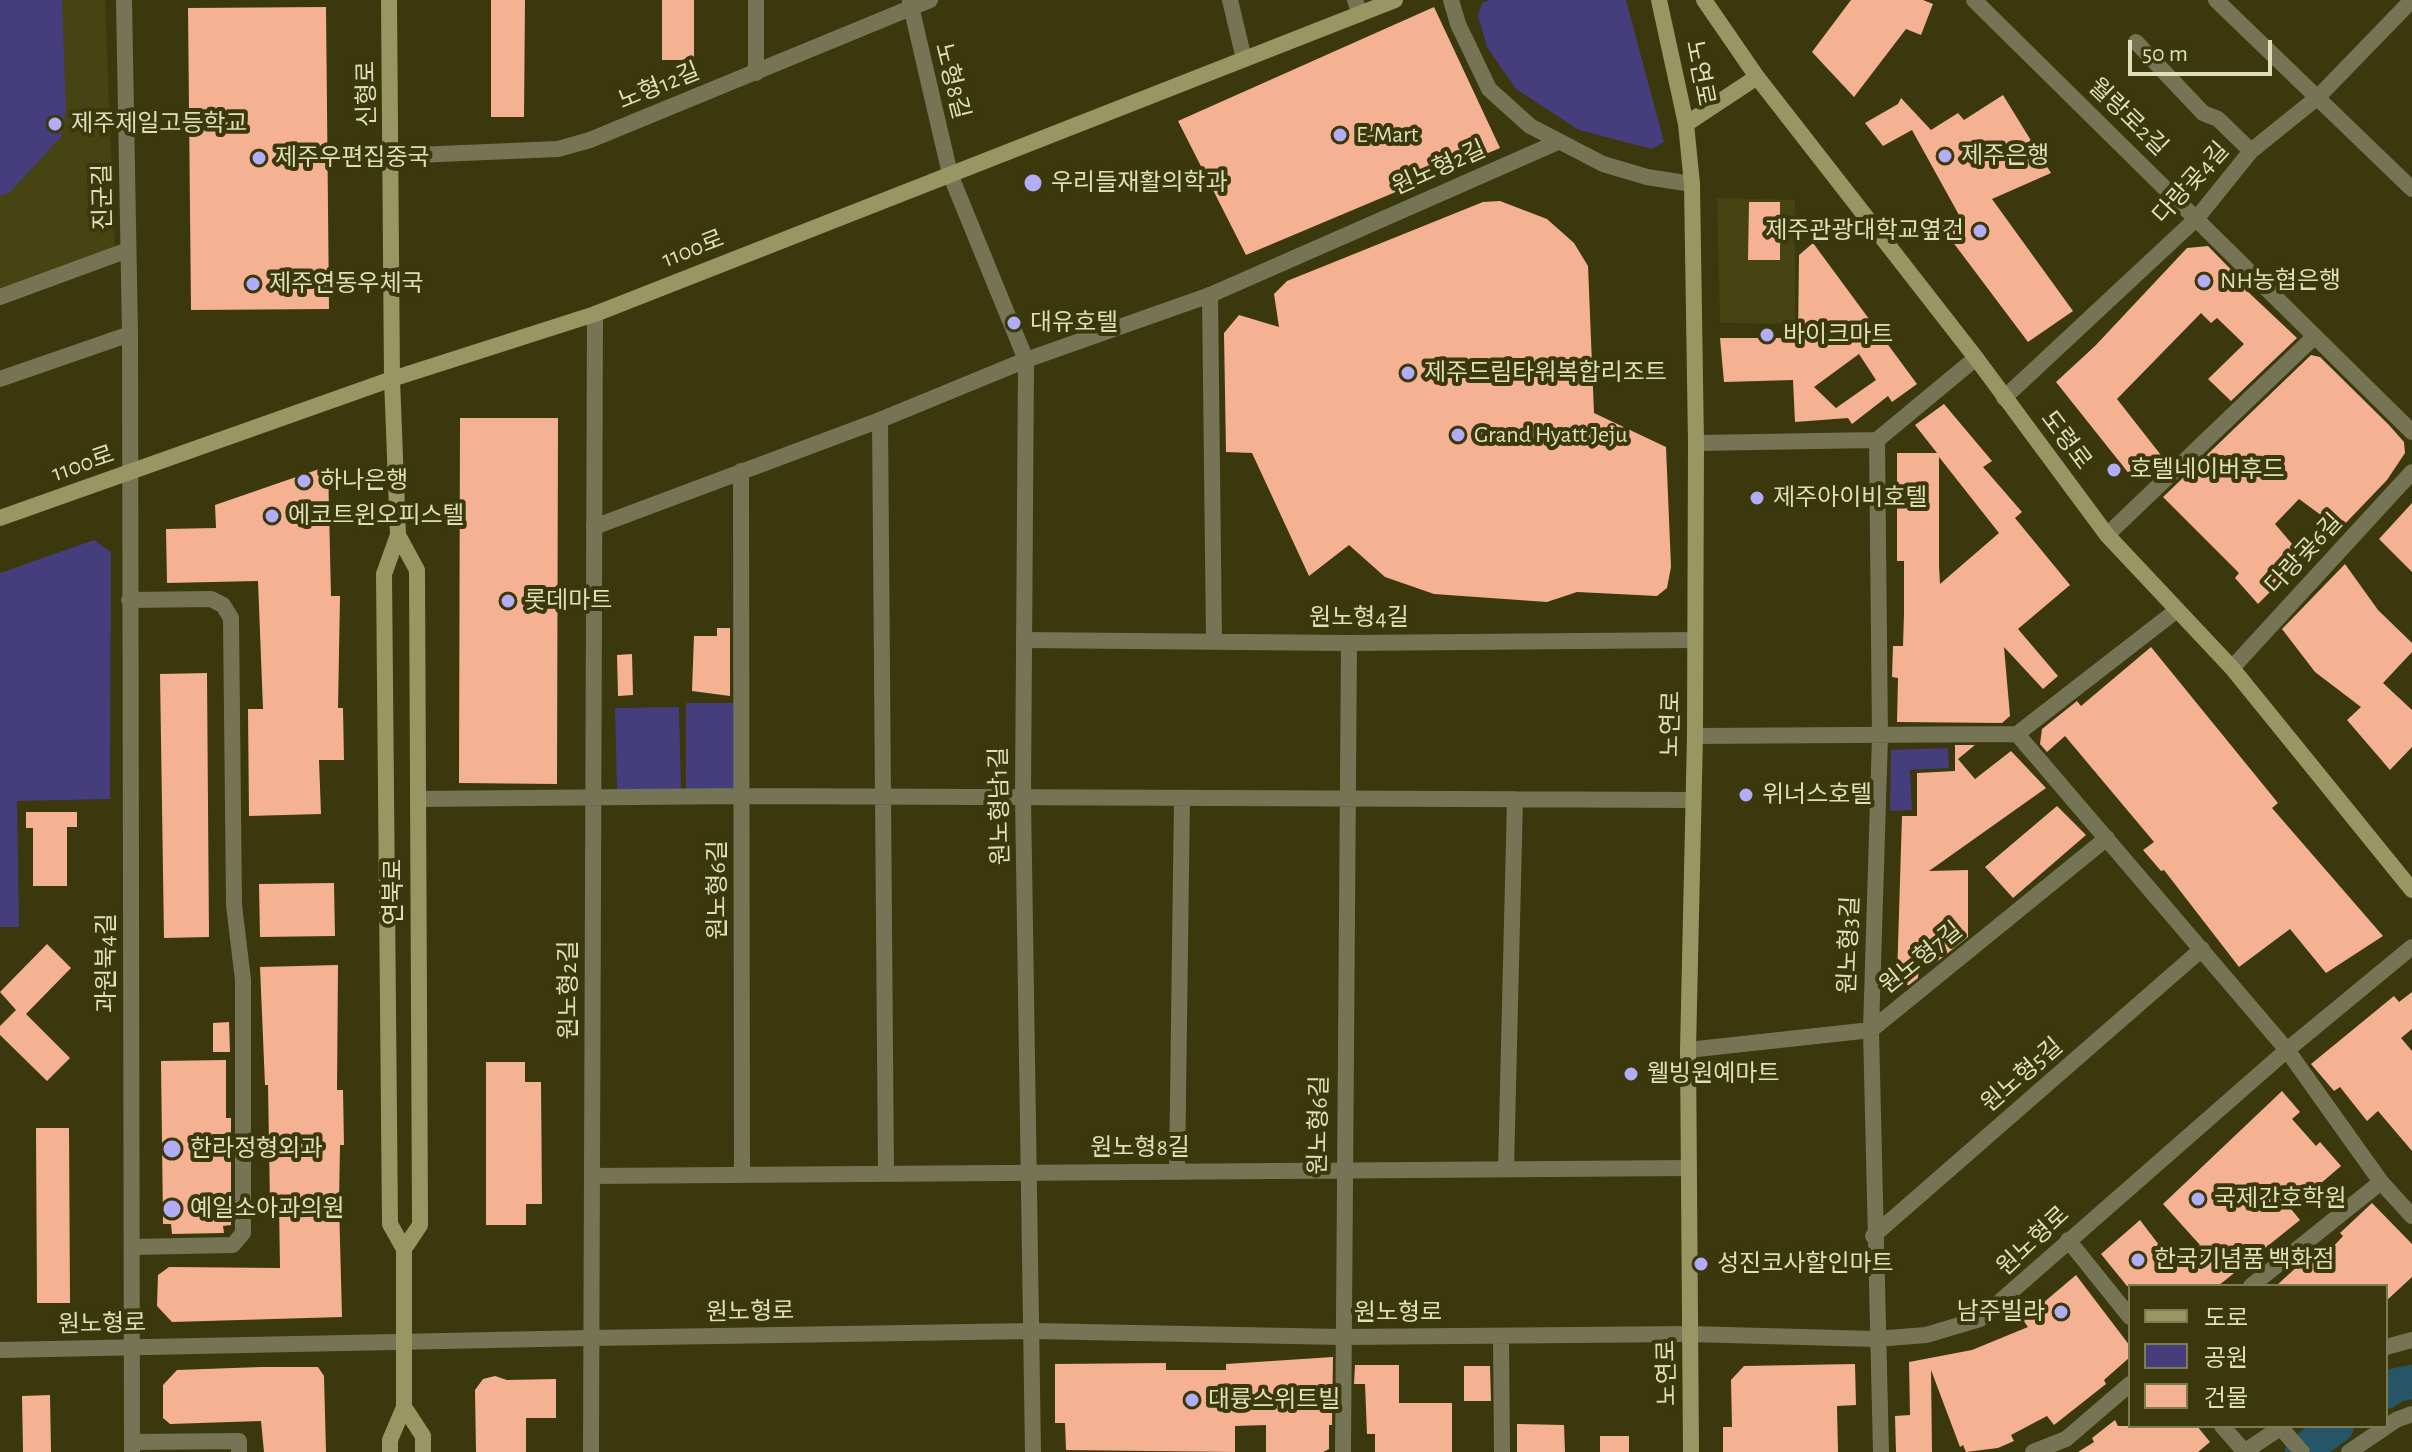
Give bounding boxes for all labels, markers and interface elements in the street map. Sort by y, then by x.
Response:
scale bar [2132,24,2276,74]
street label: 노연로 [1680,38,1720,108]
street label: 노형8길 [929,40,975,122]
text: 50 m [2142,42,2188,66]
street label: 노형12길 [614,57,704,115]
street label: 신형로 [352,61,382,127]
street label: 월랑로2길 [2082,72,2174,162]
place label: 제주제일고등학교 [71,110,248,138]
marker: 제주제일고등학교 [46,115,64,133]
place label: E-Mart [1356,121,1418,149]
marker: E-Mart [1331,126,1349,144]
street label: 원노형2길 [1388,135,1490,201]
street label: 다랑곶4길 [2147,136,2235,230]
place label: 제주은행 [1961,142,2049,170]
place label: 제주우편집중국 [275,144,430,172]
marker: 제주은행 [1936,147,1954,165]
marker: 제주우편집중국 [250,149,268,167]
street label: 진군길 [88,164,118,230]
place label: 우리들재활의학과 [1051,169,1228,197]
marker: 우리들재활의학과 [1022,172,1044,194]
place label: 제주관광대학교옆건 [1765,217,1964,245]
marker: 제주관광대학교옆건 [1971,222,1989,240]
street label: 1100로 [658,224,728,274]
place label: NH농협은행 [2220,267,2341,295]
place label: 제주연동우체국 [269,270,424,298]
marker: NH농협은행 [2195,272,2213,290]
marker: 제주연동우체국 [244,275,262,293]
place label: 대유호텔 [1030,309,1118,337]
marker: 대유호텔 [1005,314,1023,332]
place label: 바이크마트 [1783,321,1893,349]
marker: 바이크마트 [1758,326,1776,344]
place label: 제주드림타워복합리조트 [1424,359,1667,387]
marker: 제주드림타워복합리조트 [1399,364,1417,382]
street label: 도령로 [2035,405,2097,475]
place label: Grand Hyatt Jeju [1474,421,1628,449]
marker: Grand Hyatt Jeju [1449,426,1467,444]
street label: 1100로 [48,440,118,488]
place label: 호텔네이버후드 [2130,456,2285,484]
marker: 호텔네이버후드 [2105,461,2123,479]
place label: 하나은행 [320,467,408,495]
marker: 하나은행 [295,472,313,490]
place label: 제주아이비호텔 [1773,484,1928,512]
marker: 제주아이비호텔 [1748,489,1766,507]
place label: 에코트윈오피스텔 [288,502,465,530]
marker: 에코트윈오피스텔 [263,507,281,525]
street label: 다랑곶6길 [2260,508,2348,600]
place label: 롯데마트 [524,587,612,615]
marker: 롯데마트 [499,592,517,610]
street label: 원노형4길 [1309,604,1409,632]
street label: 노연로 [1656,691,1686,757]
street label: 원노형남1길 [985,746,1015,866]
place label: 위너스호텔 [1762,781,1872,809]
marker: 위너스호텔 [1737,786,1755,804]
street label: 원노형6길 [704,840,732,940]
street label: 연북로 [380,859,408,925]
street label: 원노형3길 [1833,895,1865,995]
street label: 과원북4길 [93,913,121,1013]
street label: 원노형7길 [1874,916,1968,1000]
street label: 원노형2길 [555,940,583,1040]
street label: 원노형5길 [1975,1032,2069,1118]
place label: 웰빙원예마트 [1647,1060,1779,1088]
marker: 웰빙원예마트 [1622,1065,1640,1083]
street label: 원노형6길 [1304,1075,1334,1175]
street label: 원노형8길 [1090,1134,1190,1162]
place label: 한라정형외과 [190,1135,322,1163]
marker: 한라정형외과 [161,1138,183,1160]
place label: 국제간호학원 [2214,1185,2346,1213]
marker: 국제간호학원 [2189,1190,2207,1208]
place label: 예일소아과의원 [190,1195,345,1223]
marker: 예일소아과의원 [161,1198,183,1220]
street label: 원노형로 [1991,1200,2075,1282]
place label: 한국기념품 백화점 [2154,1246,2335,1274]
place label: 성진코사할인마트 [1717,1250,1894,1278]
marker: 한국기념품 백화점 [2129,1251,2147,1269]
marker: 성진코사할인마트 [1692,1255,1710,1273]
legend [2128,1284,2388,1428]
street label: 원노형로 [706,1297,794,1327]
place label: 남주빌라 [1957,1298,2045,1326]
street label: 원노형로 [1354,1299,1442,1327]
marker: 남주빌라 [2052,1303,2070,1321]
text: 도로 [2204,1307,2248,1331]
street label: 원노형로 [58,1309,146,1339]
street label: 노연로 [1652,1340,1682,1406]
text: 공원 [2204,1347,2248,1371]
place label: 대륭스위트빌 [1208,1386,1340,1414]
text: 건물 [2204,1387,2248,1411]
marker: 대륭스위트빌 [1183,1391,1201,1409]

